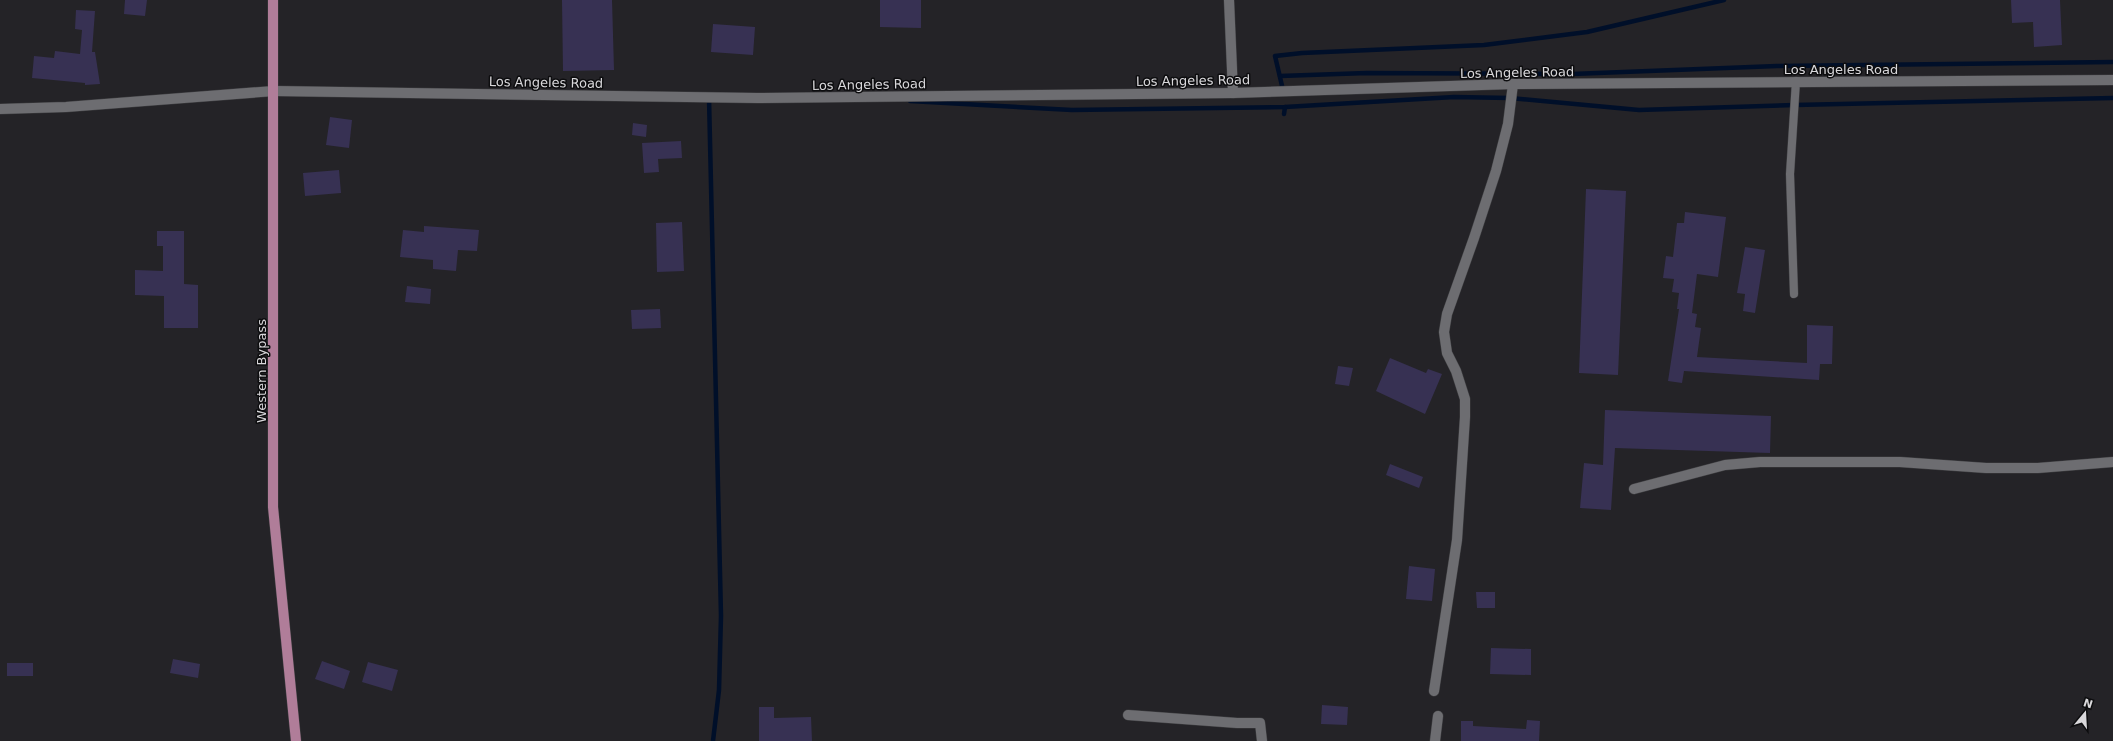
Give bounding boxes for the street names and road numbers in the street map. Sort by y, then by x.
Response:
street label: Los Angeles Road [1784,62,1898,77]
street label: Los Angeles Road [1460,64,1574,81]
street label: Los Angeles Road [1136,72,1250,89]
street label: Los Angeles Road [489,74,603,91]
street label: Los Angeles Road [812,76,926,93]
street label: Western Bypass [254,319,269,423]

